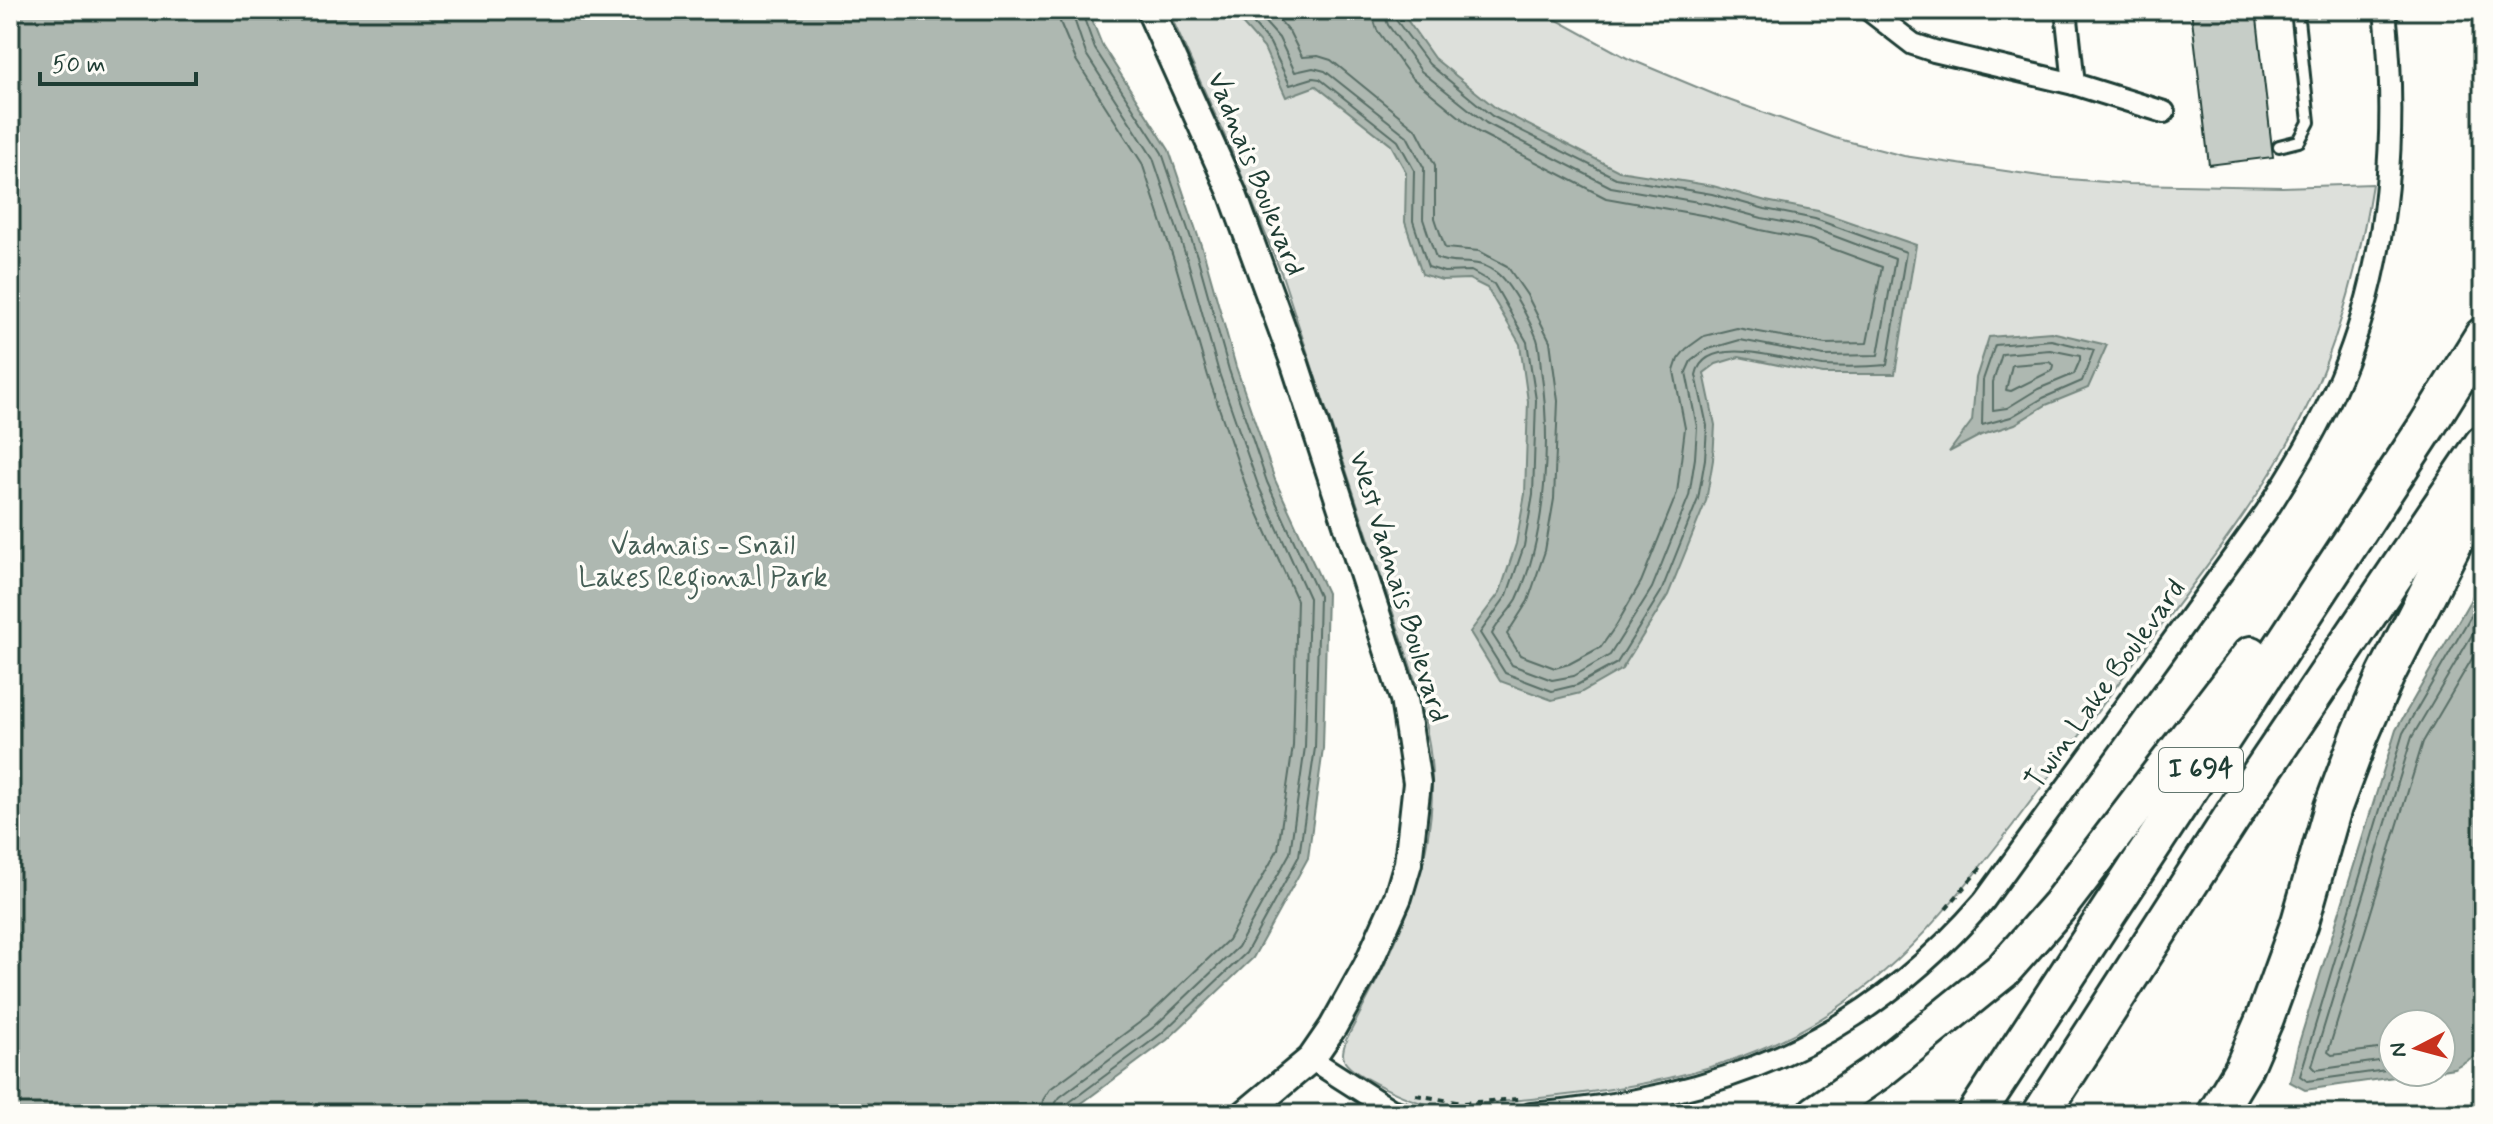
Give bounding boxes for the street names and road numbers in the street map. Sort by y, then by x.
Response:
street label: Vadnais Boulevard [1197,66,1313,282]
street label: West Vadnais Boulevard [1339,447,1457,727]
street label: Twin Lake Boulevard [2017,572,2195,798]
road number: I 694 [2159,748,2243,792]

